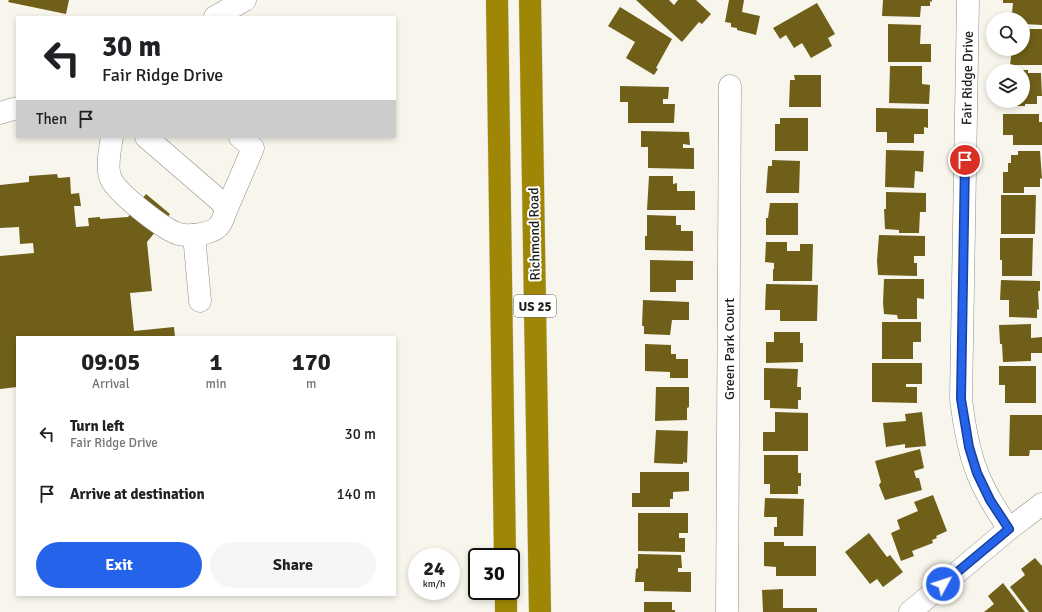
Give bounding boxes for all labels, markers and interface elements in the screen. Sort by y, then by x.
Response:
map controls [986,12,1030,108]
button: search [986,12,1030,56]
text: 30 m [102,30,161,64]
street label: Fair Ridge Drive [958,31,977,125]
icon: left [36,32,88,84]
text: Fair Ridge Drive [102,64,223,86]
button: layers [986,64,1030,108]
icon: arrive [75,108,97,130]
text: Then [36,110,67,128]
pin [948,143,982,177]
icon: arrive [954,149,976,171]
street label: Richmond Road [525,187,544,281]
road number: US 25 [514,295,556,317]
street label: Green Park Court [721,298,738,400]
text: 09:05 [81,347,140,377]
text: 1 [210,347,222,377]
text: 170 [292,347,331,377]
text: Arrival [92,376,129,392]
text: min [206,376,227,392]
text: m [306,376,316,392]
text: Turn left [70,417,124,435]
icon: left [36,423,58,445]
text: 30 m [345,425,376,443]
text: Fair Ridge Drive [70,435,158,451]
icon: arrive [36,483,58,505]
text: Arrive at destination [70,485,205,503]
text: 140 m [336,485,376,503]
button: Exit [36,542,202,588]
button: Share [210,542,376,588]
speed limit sign: 30 [468,548,520,600]
text: 24 [423,556,445,581]
position arrow [922,563,964,605]
text: km/h [423,578,445,590]

